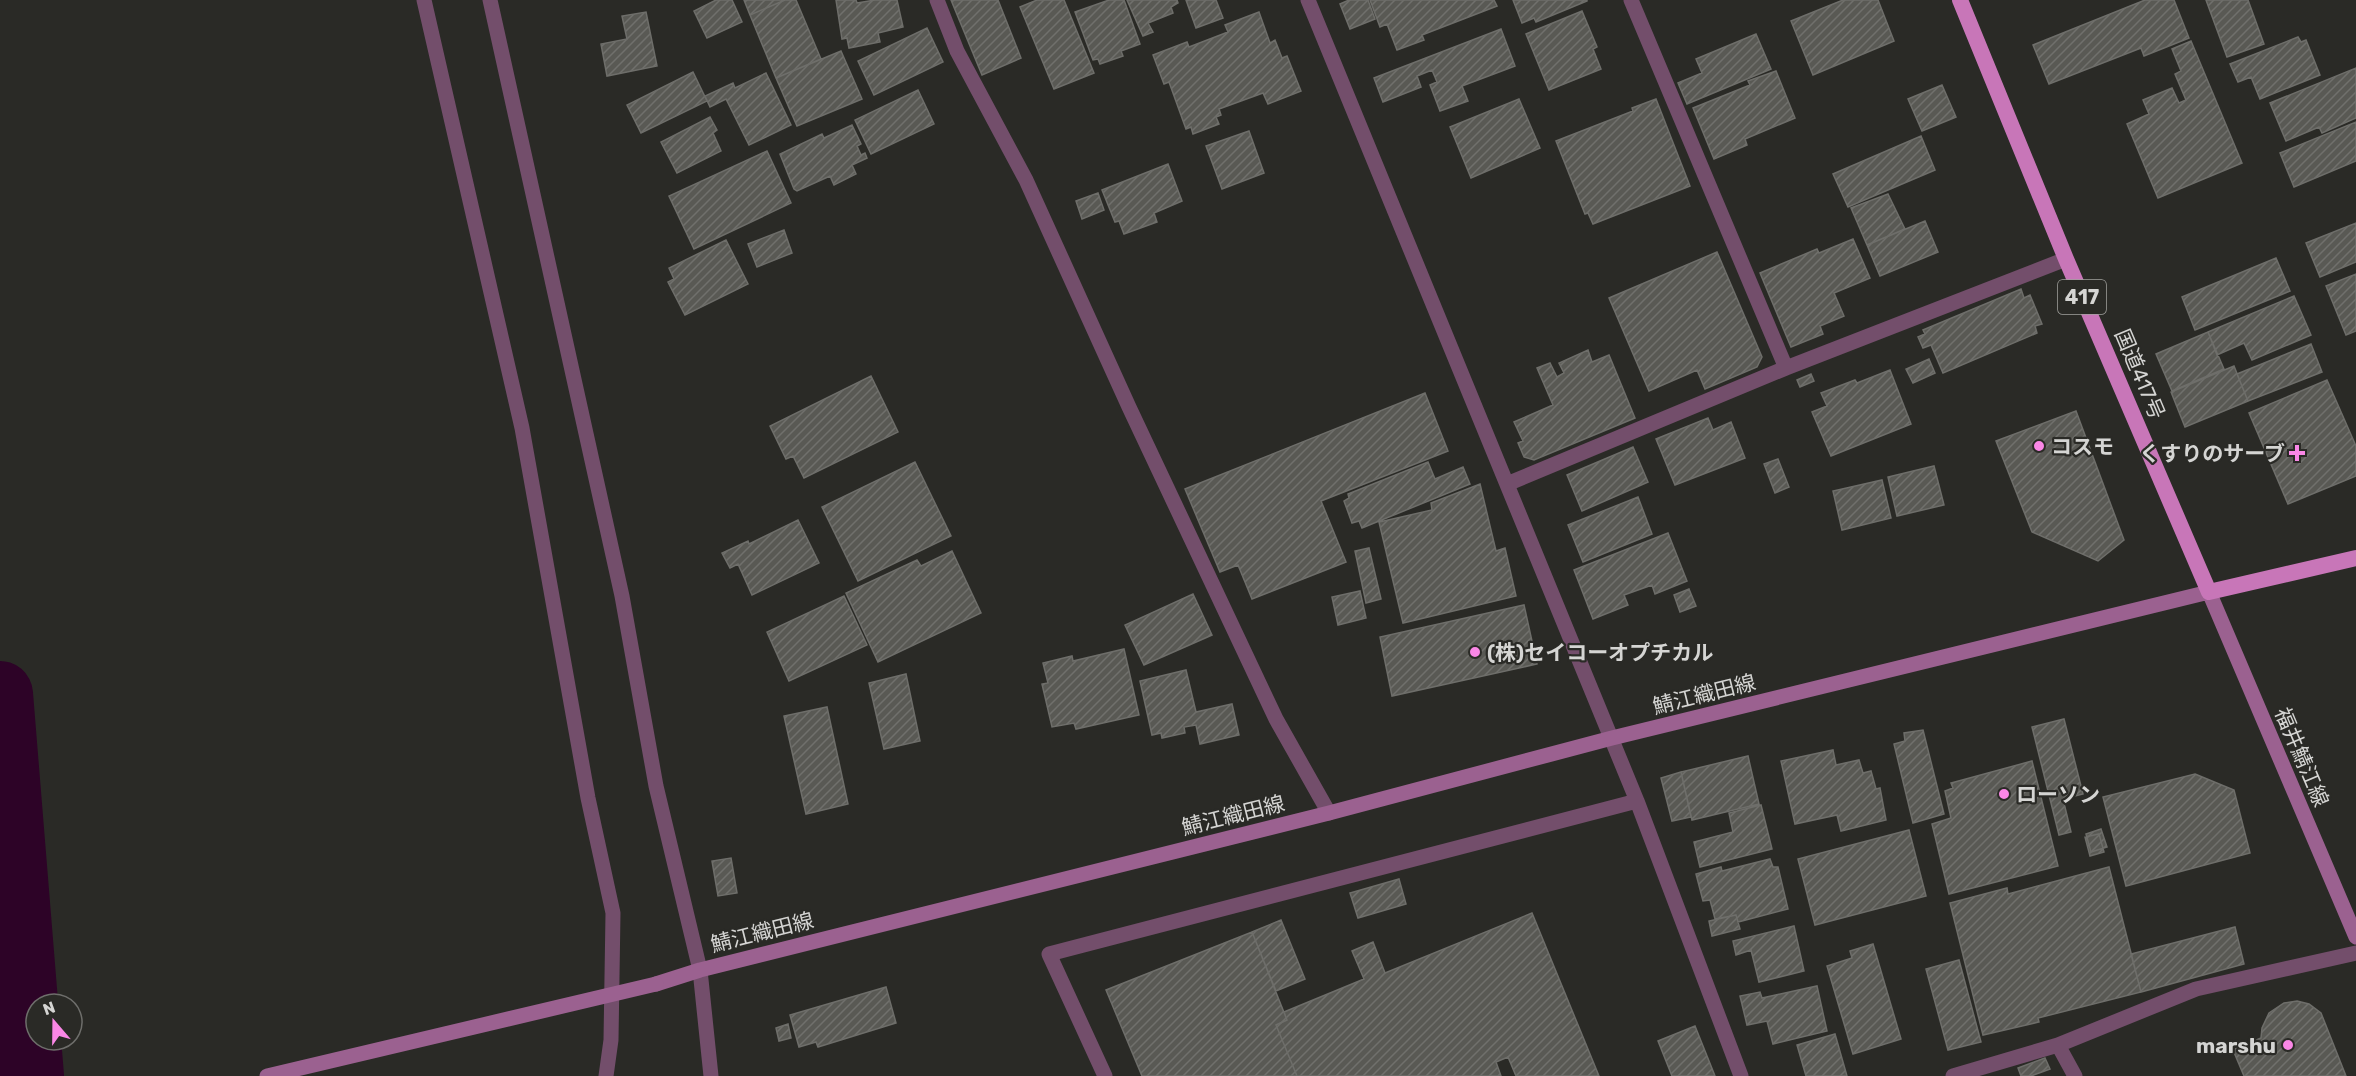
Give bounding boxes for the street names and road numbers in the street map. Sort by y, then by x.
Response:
road number: 417 [2058,280,2106,314]
street label: 国道417号 [2110,325,2170,423]
street label: 鯖江織田線 [1650,669,1758,719]
street label: 福井鯖江線 [2270,704,2334,810]
street label: 鯖江織田線 [1179,790,1287,840]
street label: 鯖江織田線 [708,907,816,957]

